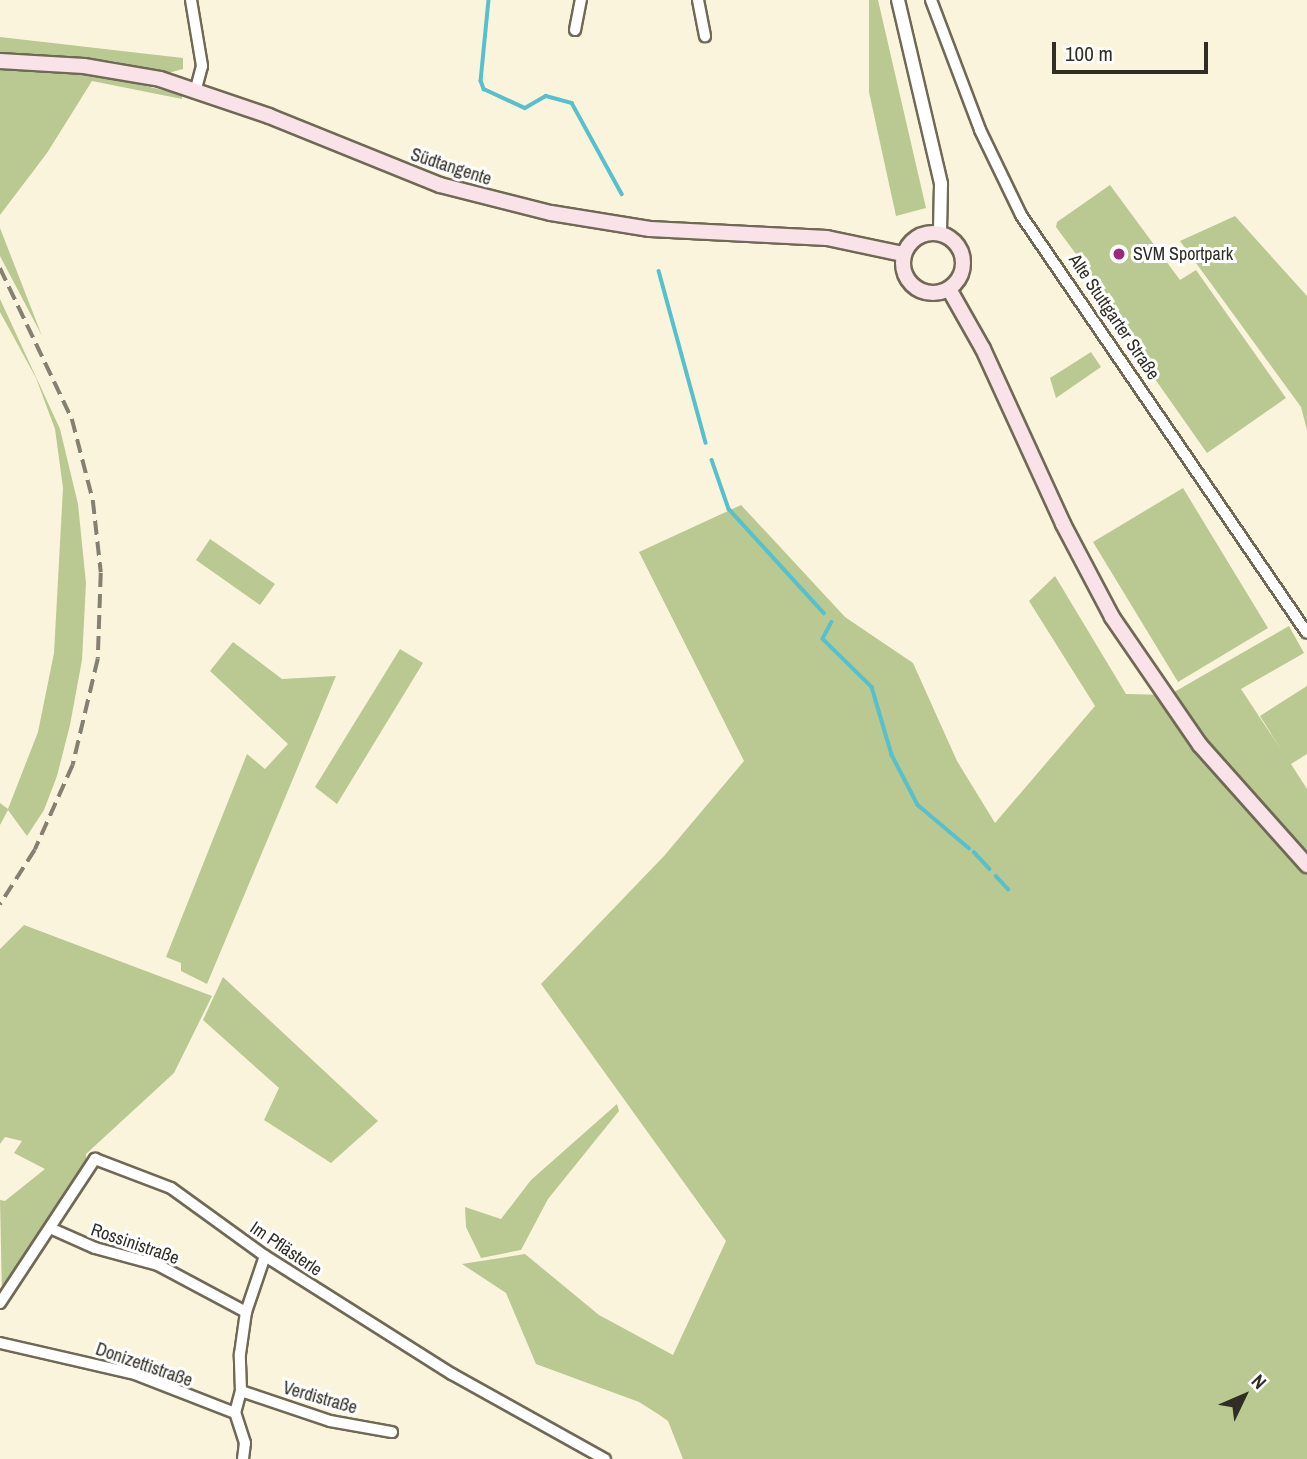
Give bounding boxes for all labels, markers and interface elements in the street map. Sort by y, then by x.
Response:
scale bar [1055,28,1211,72]
text: 100 m [1065,39,1113,68]
street label: Südtangente [408,144,494,190]
place label: SVM Sportpark [1133,243,1233,265]
marker: SVM Sportpark [1111,246,1127,262]
street label: Alte Stuttgarter Straße [1064,250,1164,384]
street label: Im Pflästerle [246,1217,326,1281]
street label: Rossinistraße [88,1219,182,1269]
street label: Donizettistraße [93,1338,195,1392]
north arrow [1209,1361,1279,1431]
text: N [1246,1368,1272,1394]
street label: Verdistraße [280,1377,360,1419]

